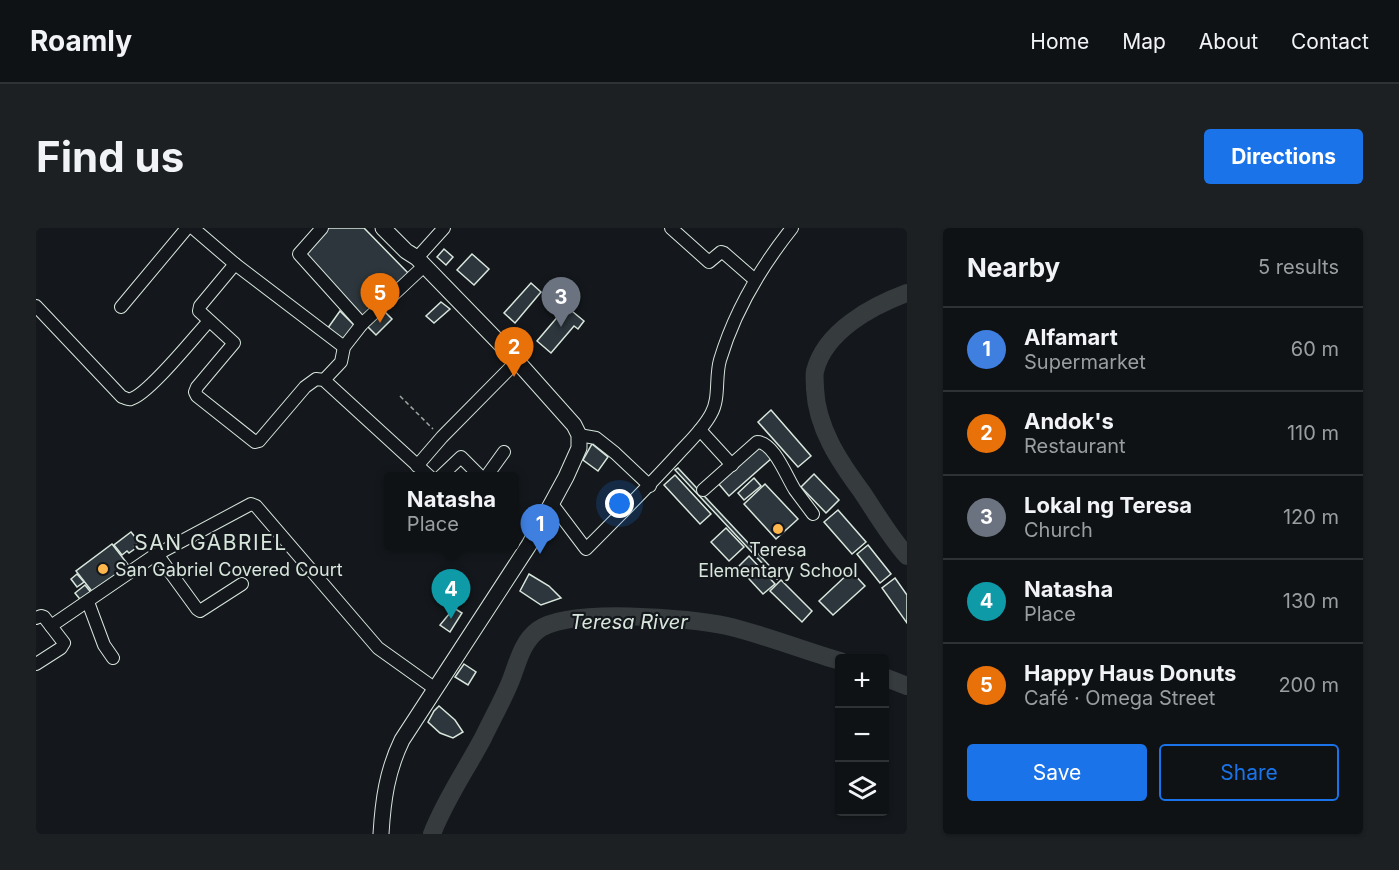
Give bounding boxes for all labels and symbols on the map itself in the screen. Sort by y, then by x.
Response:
pin: 5 [360,274,400,323]
pin: 3 [542,278,580,327]
pin: 2 [494,328,534,377]
your location [605,489,634,518]
pin: 1 [520,504,560,554]
marker: Teresa Elementary School [771,522,785,536]
district label: SAN GABRIEL [134,530,288,555]
place label: Teresa Elementary School [698,539,858,581]
place label: San Gabriel Covered Court [115,559,343,580]
marker: San Gabriel Covered Court [96,562,110,576]
pin: 4 [432,570,470,619]
water label: Teresa River [570,610,688,634]

